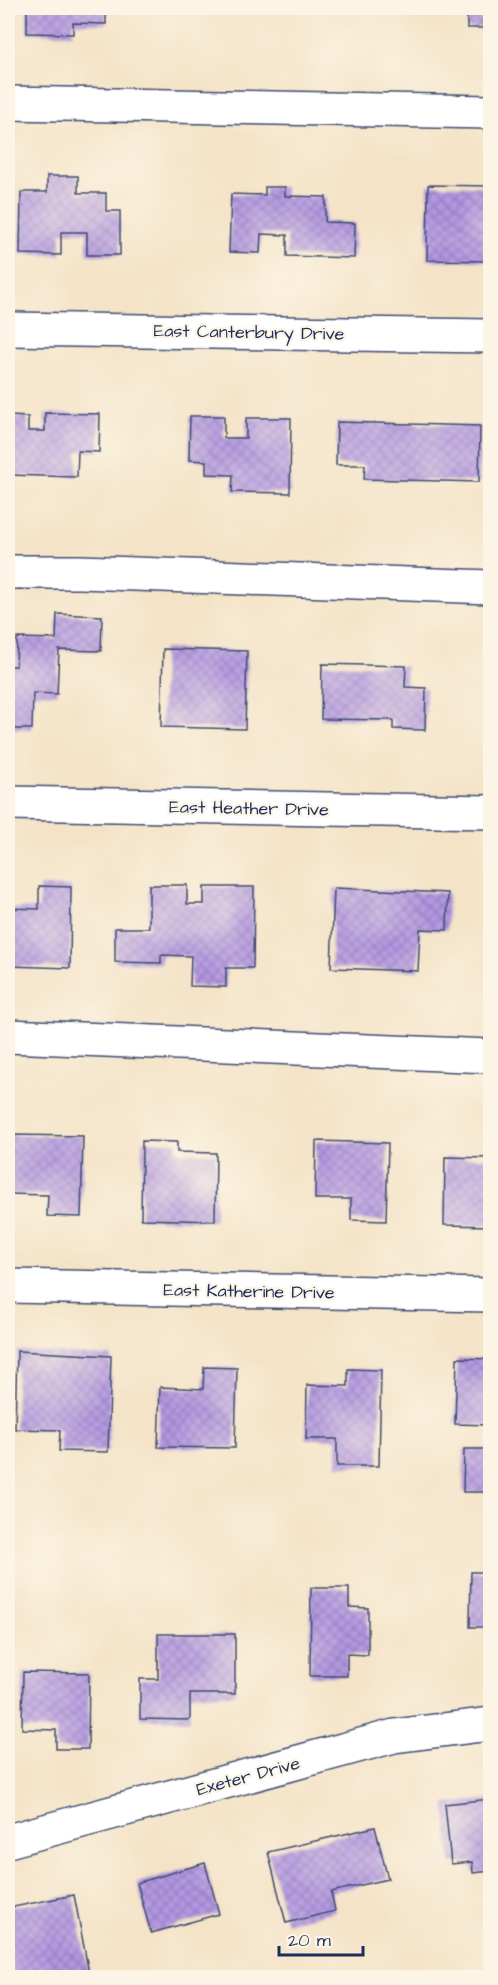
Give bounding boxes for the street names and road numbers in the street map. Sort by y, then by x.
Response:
street label: East Canterbury Drive [153,318,345,348]
street label: East Heather Drive [169,795,329,822]
street label: East Katherine Drive [163,1278,335,1305]
street label: Exeter Drive [193,1751,303,1802]

